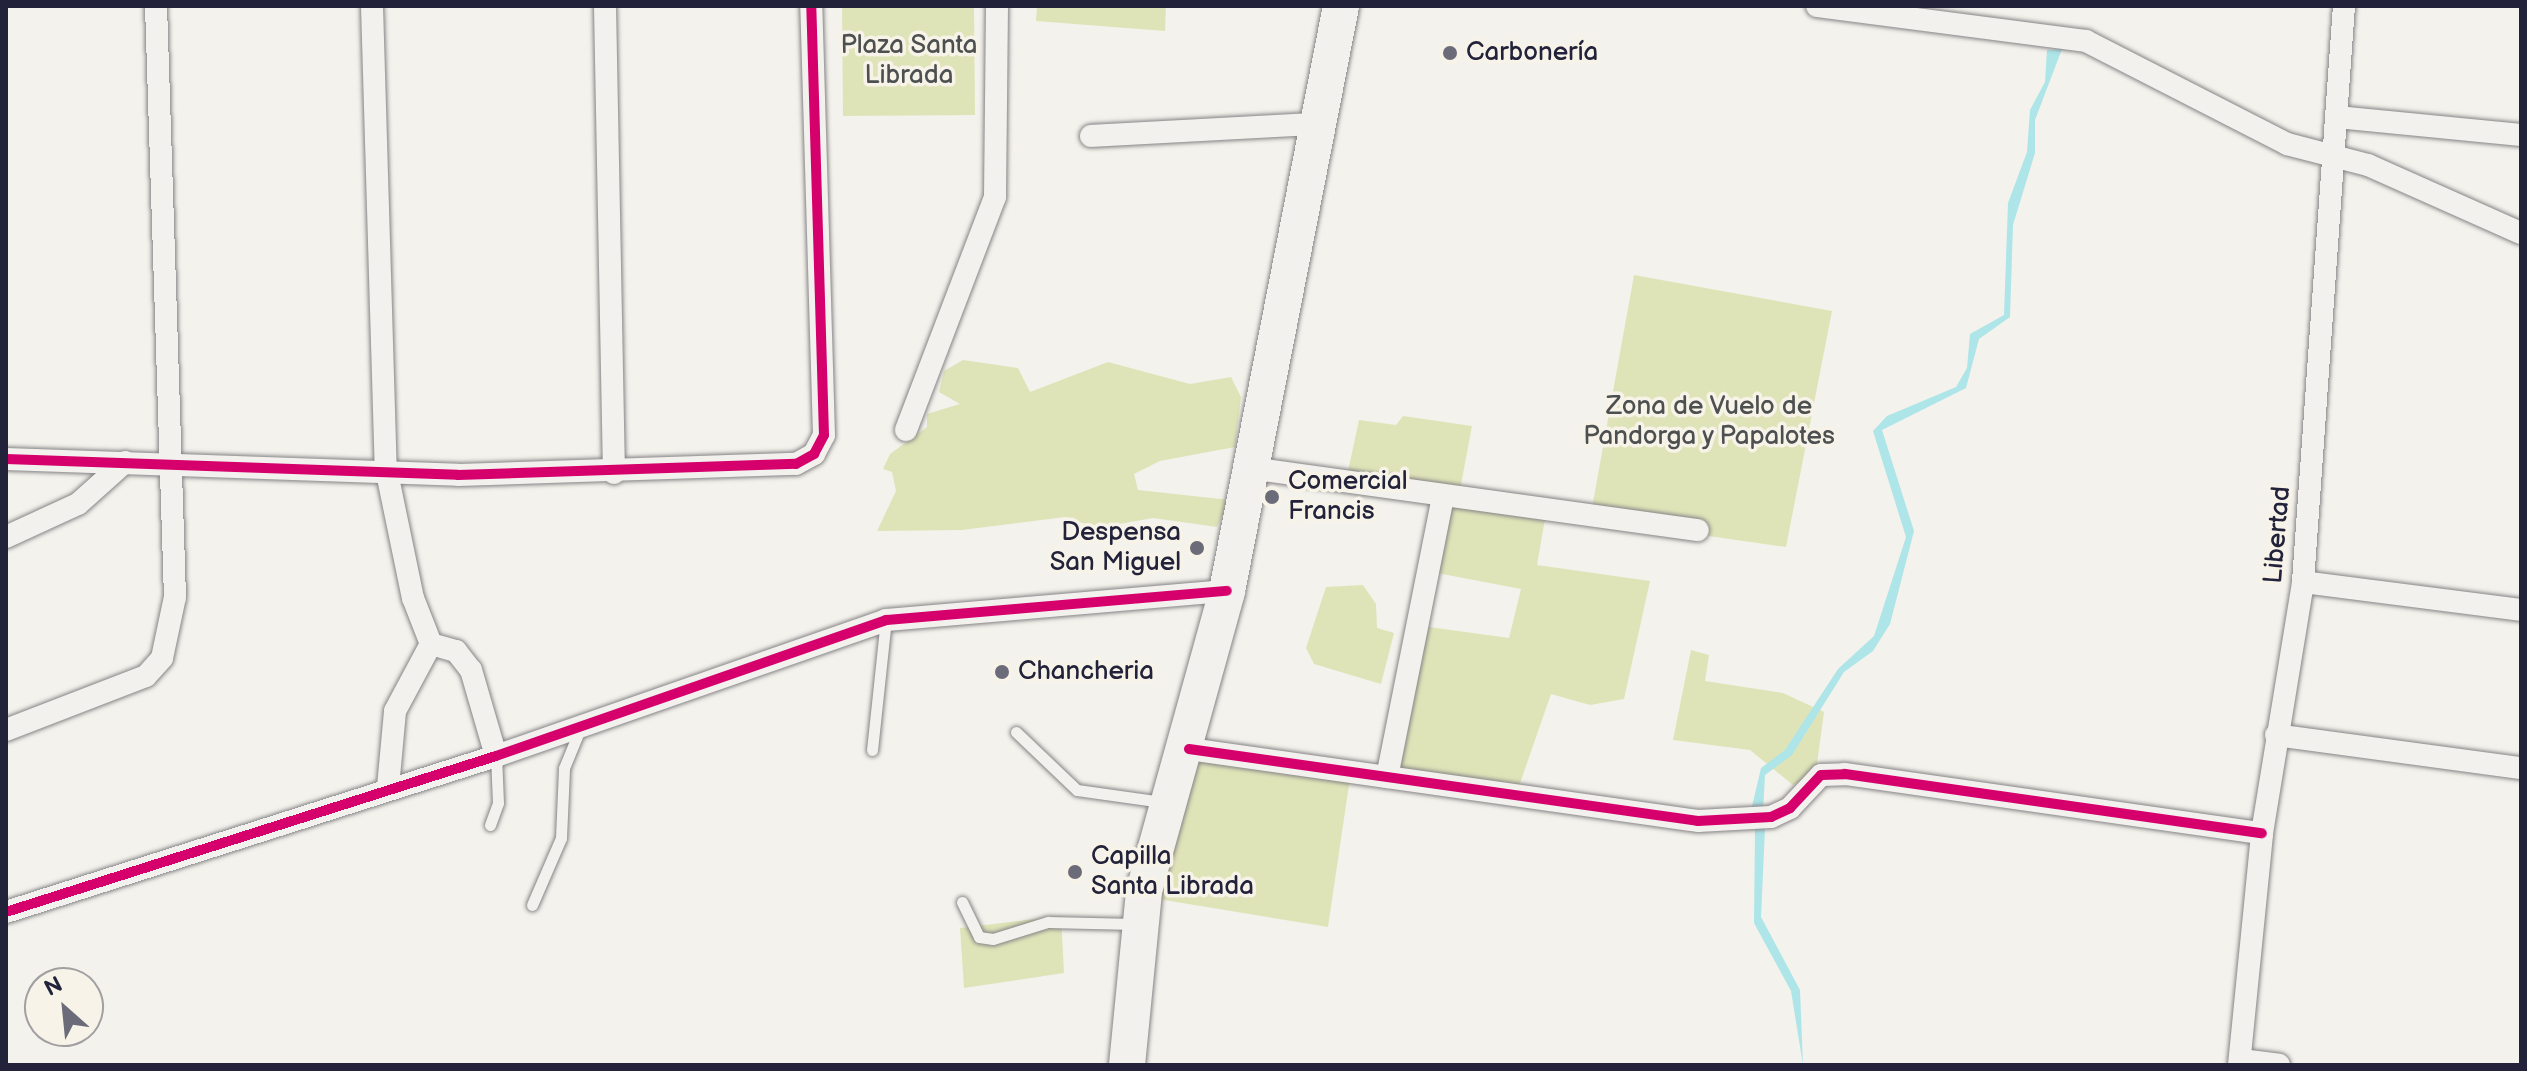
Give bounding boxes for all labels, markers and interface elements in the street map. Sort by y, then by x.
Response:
park label: Plaza Santa Librada [840,30,978,92]
place label: Carbonería [1466,37,1598,69]
marker: Carbonería [1441,44,1459,62]
park label: Zona de Vuelo de Pandorga y Papalotes [1582,391,1836,452]
place label: Comercial Francis [1288,466,1407,528]
street label: Libertad [2258,485,2298,585]
marker: Comercial Francis [1263,488,1281,506]
place label: Despensa San Miguel [1050,517,1181,578]
marker: Despensa San Miguel [1188,539,1206,557]
place label: Chancheria [1018,656,1154,688]
marker: Chancheria [993,663,1011,681]
place label: Capilla Santa Librada [1091,841,1254,902]
marker: Capilla Santa Librada [1066,863,1084,881]
north arrow [24,967,104,1047]
text: N [40,971,67,1003]

